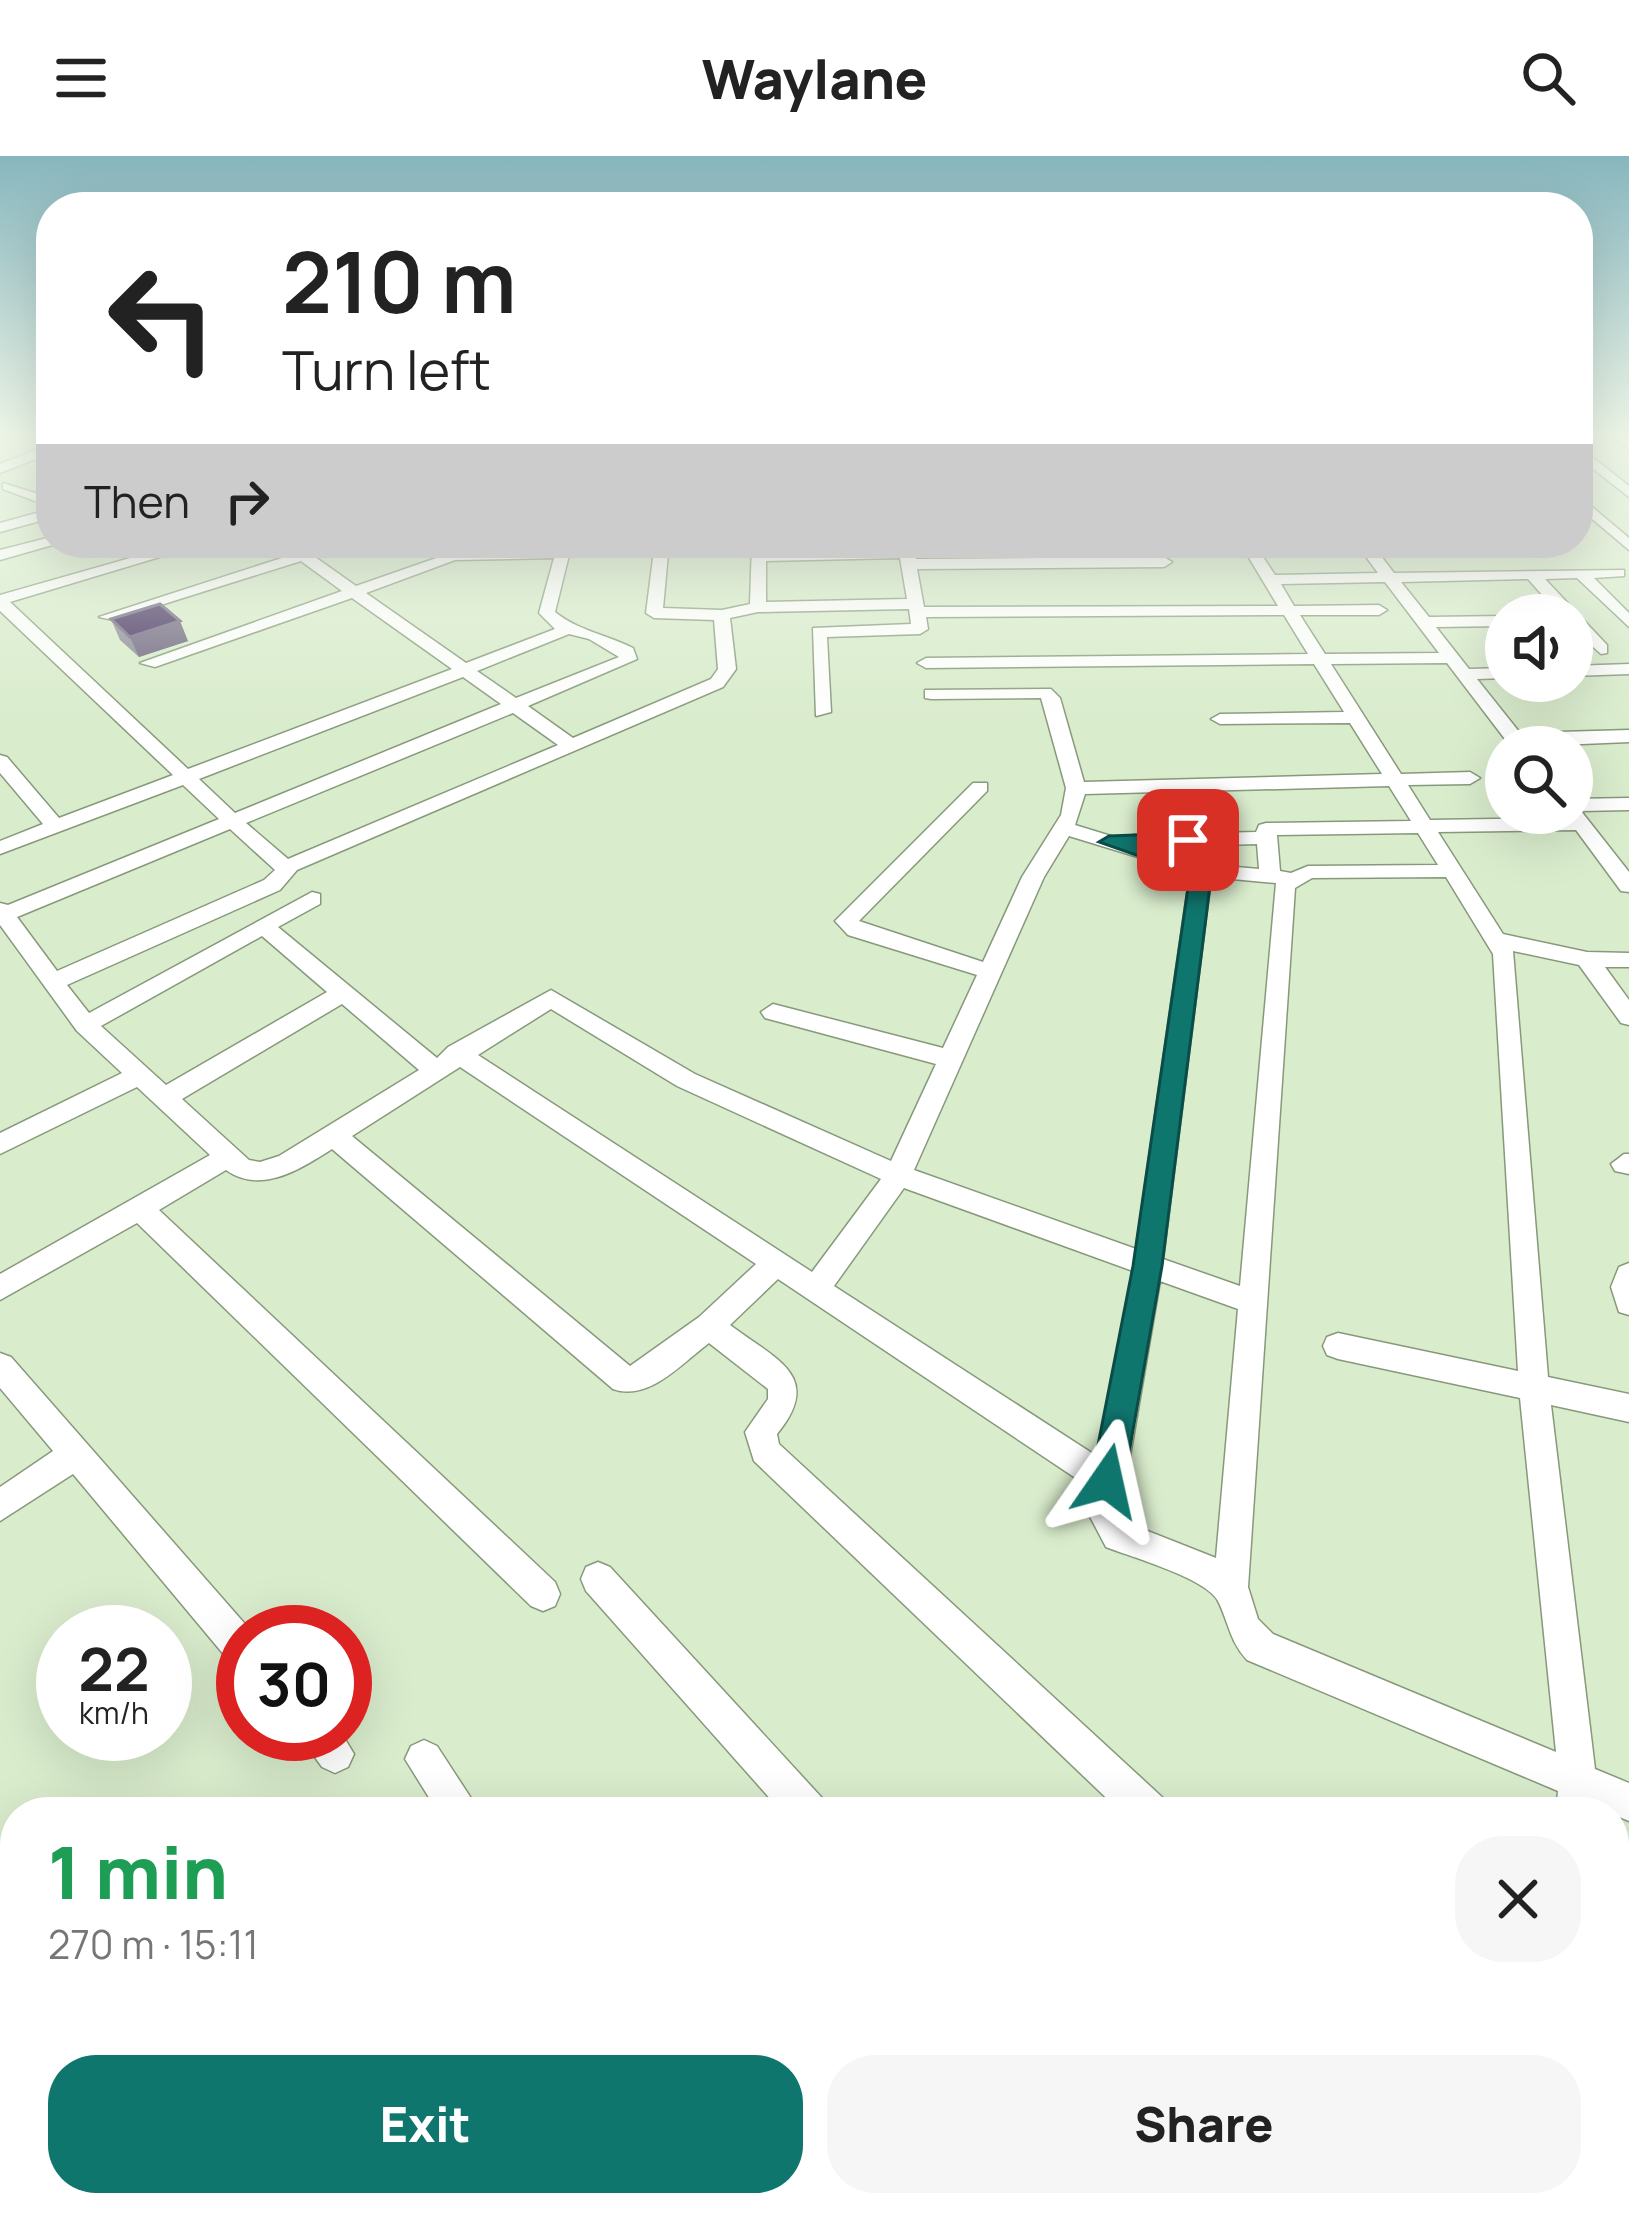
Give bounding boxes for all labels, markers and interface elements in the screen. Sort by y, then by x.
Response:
text: Waylane [702,41,927,115]
icon: menu [48,45,114,111]
icon: search [1515,45,1581,111]
text: 210 m [282,223,516,338]
icon: left [84,240,240,396]
text: Turn left [282,332,491,406]
icon: right [214,468,280,534]
text: Then [84,470,190,532]
map controls [1485,594,1593,834]
button: sound [1485,594,1593,702]
button: search [1485,726,1593,834]
pin [1137,789,1239,891]
icon: arrive [1155,807,1221,873]
position arrow [1044,1418,1170,1544]
speed limit sign: 30 [216,1605,372,1761]
text: 22 [78,1627,150,1709]
text: km/h [79,1692,149,1733]
text: 1 min [48,1822,228,1921]
button: close [1455,1836,1581,1962]
text: 270 m · 15:11 [48,1917,259,1971]
button: Exit [48,2055,803,2193]
button: Share [827,2055,1581,2193]

